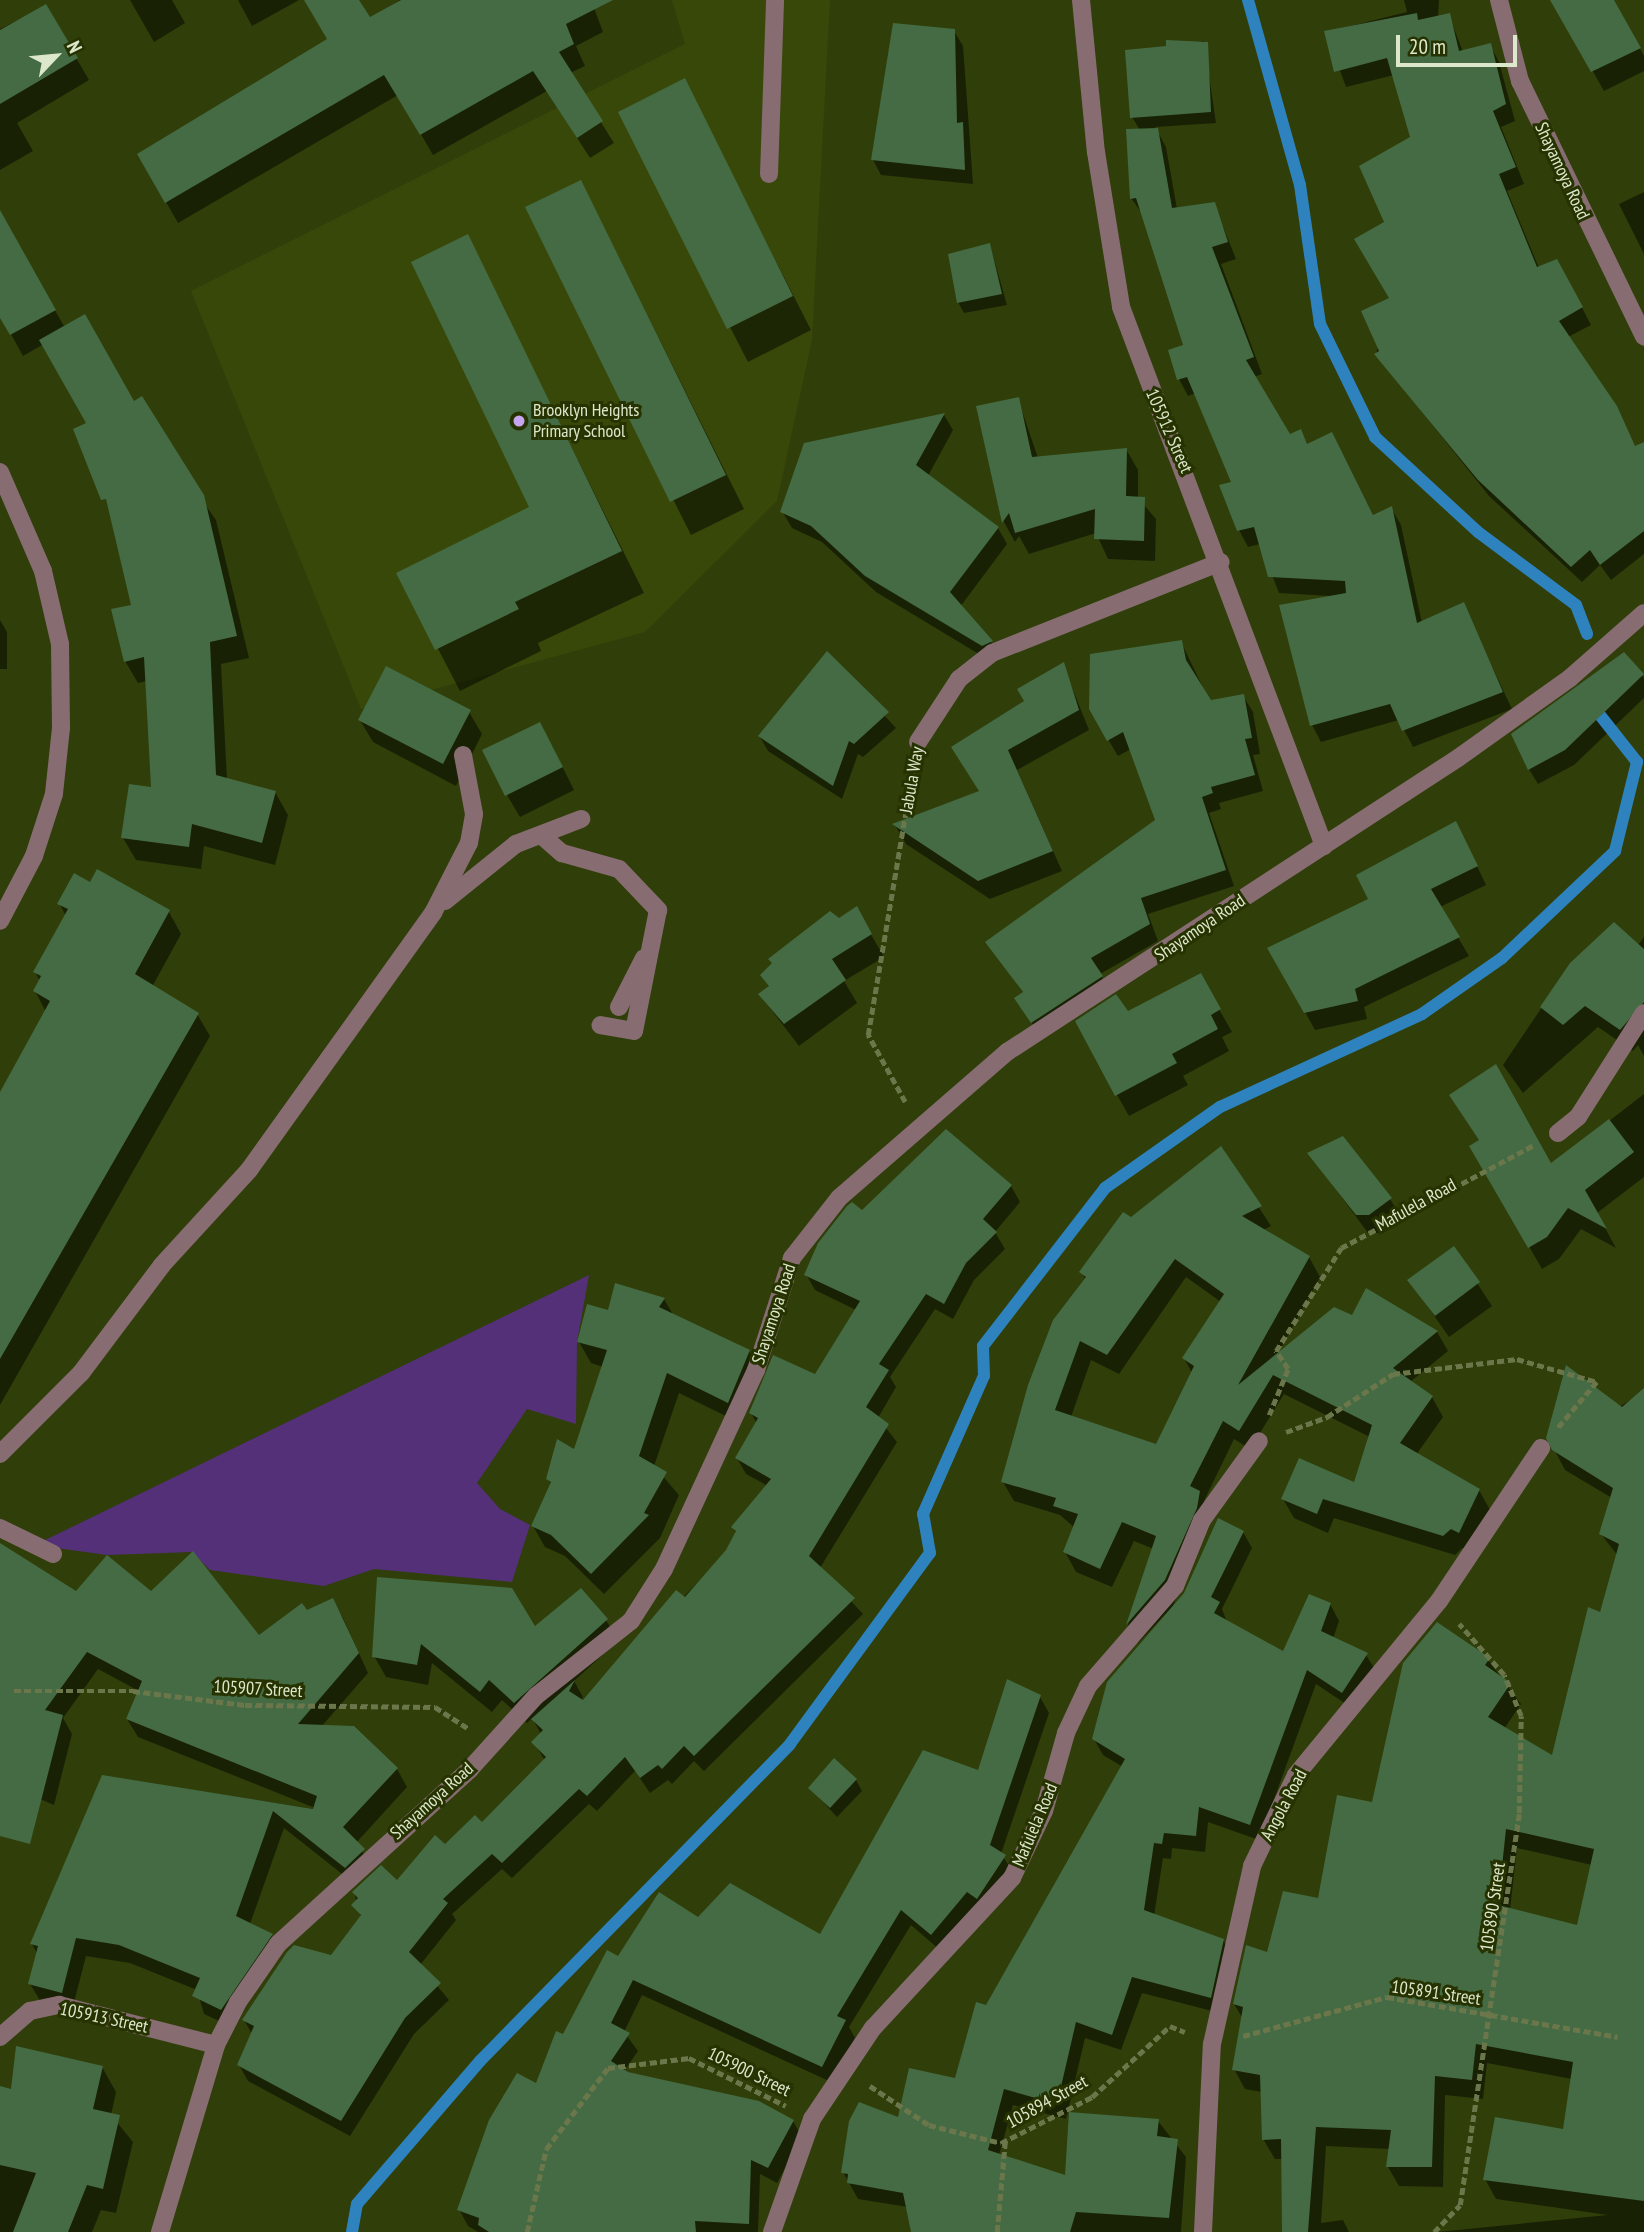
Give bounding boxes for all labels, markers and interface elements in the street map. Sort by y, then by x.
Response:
north arrow [21,21,91,91]
scale bar [1399,21,1520,65]
text: 20 m [1409,33,1446,60]
text: N [62,37,88,57]
street label: Shayamoya Road [1530,119,1594,223]
street label: 105912 Street [1141,386,1197,476]
place label: Brooklyn Heights Primary School [533,400,639,442]
marker: Brooklyn Heights Primary School [511,413,527,429]
street label: Jabula Way [895,745,929,815]
street label: Shayamoya Road [1151,890,1249,966]
street label: Mafulela Road [1372,1174,1460,1236]
street label: Shayamoya Road [748,1261,800,1367]
street label: 105907 Street [213,1676,303,1702]
street label: Shayamoya Road [386,1758,478,1844]
street label: Angola Road [1256,1766,1312,1844]
street label: Mafulela Road [1008,1780,1062,1870]
street label: 105890 Street [1476,1861,1510,1953]
street label: 105891 Street [1390,1976,1482,2010]
street label: 105913 Street [58,1998,150,2038]
street label: 105900 Street [704,2043,794,2101]
street label: 105894 Street [1003,2071,1091,2133]

